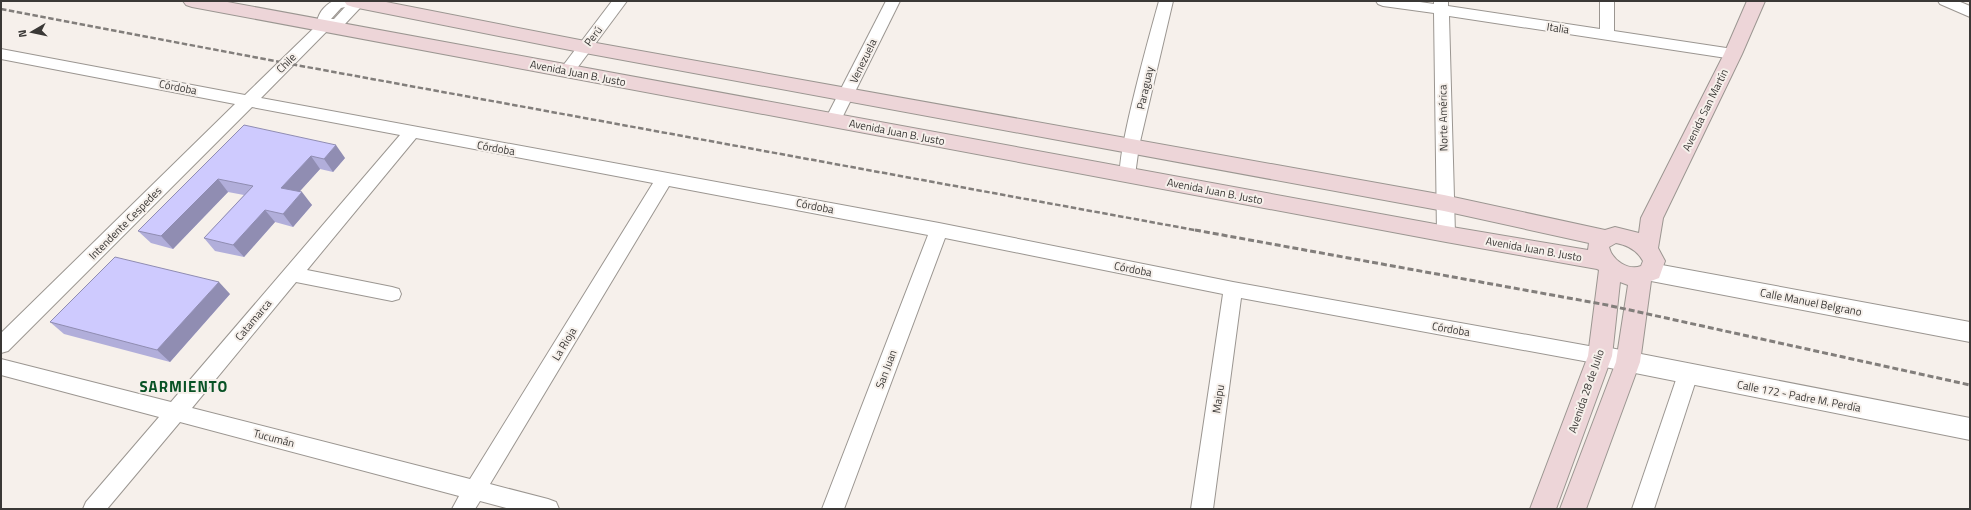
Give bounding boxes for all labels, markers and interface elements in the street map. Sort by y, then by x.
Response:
north arrow [12,12,52,52]
street label: Italia [1546,18,1571,38]
street label: Perú [580,22,606,49]
text: N [14,29,31,39]
street label: Venezuela [845,36,881,86]
street label: Chile [272,49,300,77]
street label: Avenida Juan B. Justo [529,56,628,90]
street label: Paraguay [1132,64,1158,111]
street label: Avenida San Martín [1678,66,1732,154]
street label: Córdoba [158,75,199,99]
street label: Norte América [1434,84,1452,151]
street label: Avenida Juan B. Justo [848,115,947,149]
street label: Córdoba [476,137,517,159]
street label: Avenida Juan B. Justo [1166,174,1265,208]
street label: Intendente Cespedes [85,183,165,263]
street label: Córdoba [795,194,836,218]
street label: Avenida Juan B. Justo [1485,233,1584,265]
street label: Córdoba [1113,257,1154,281]
street label: Calle Manuel Belgrano [1759,284,1863,320]
street label: Catamarca [231,295,275,344]
street label: Córdoba [1431,318,1472,340]
street label: La Rioja [548,324,580,364]
street label: San Juan [871,347,901,391]
street label: Avenida 28 de Julio [1564,347,1608,435]
district label: SARMIENTO [140,375,228,398]
street label: Calle 172 - Padre M. Perdía [1736,376,1863,416]
street label: Maipu [1208,383,1228,414]
street label: Tucumán [252,425,296,451]

